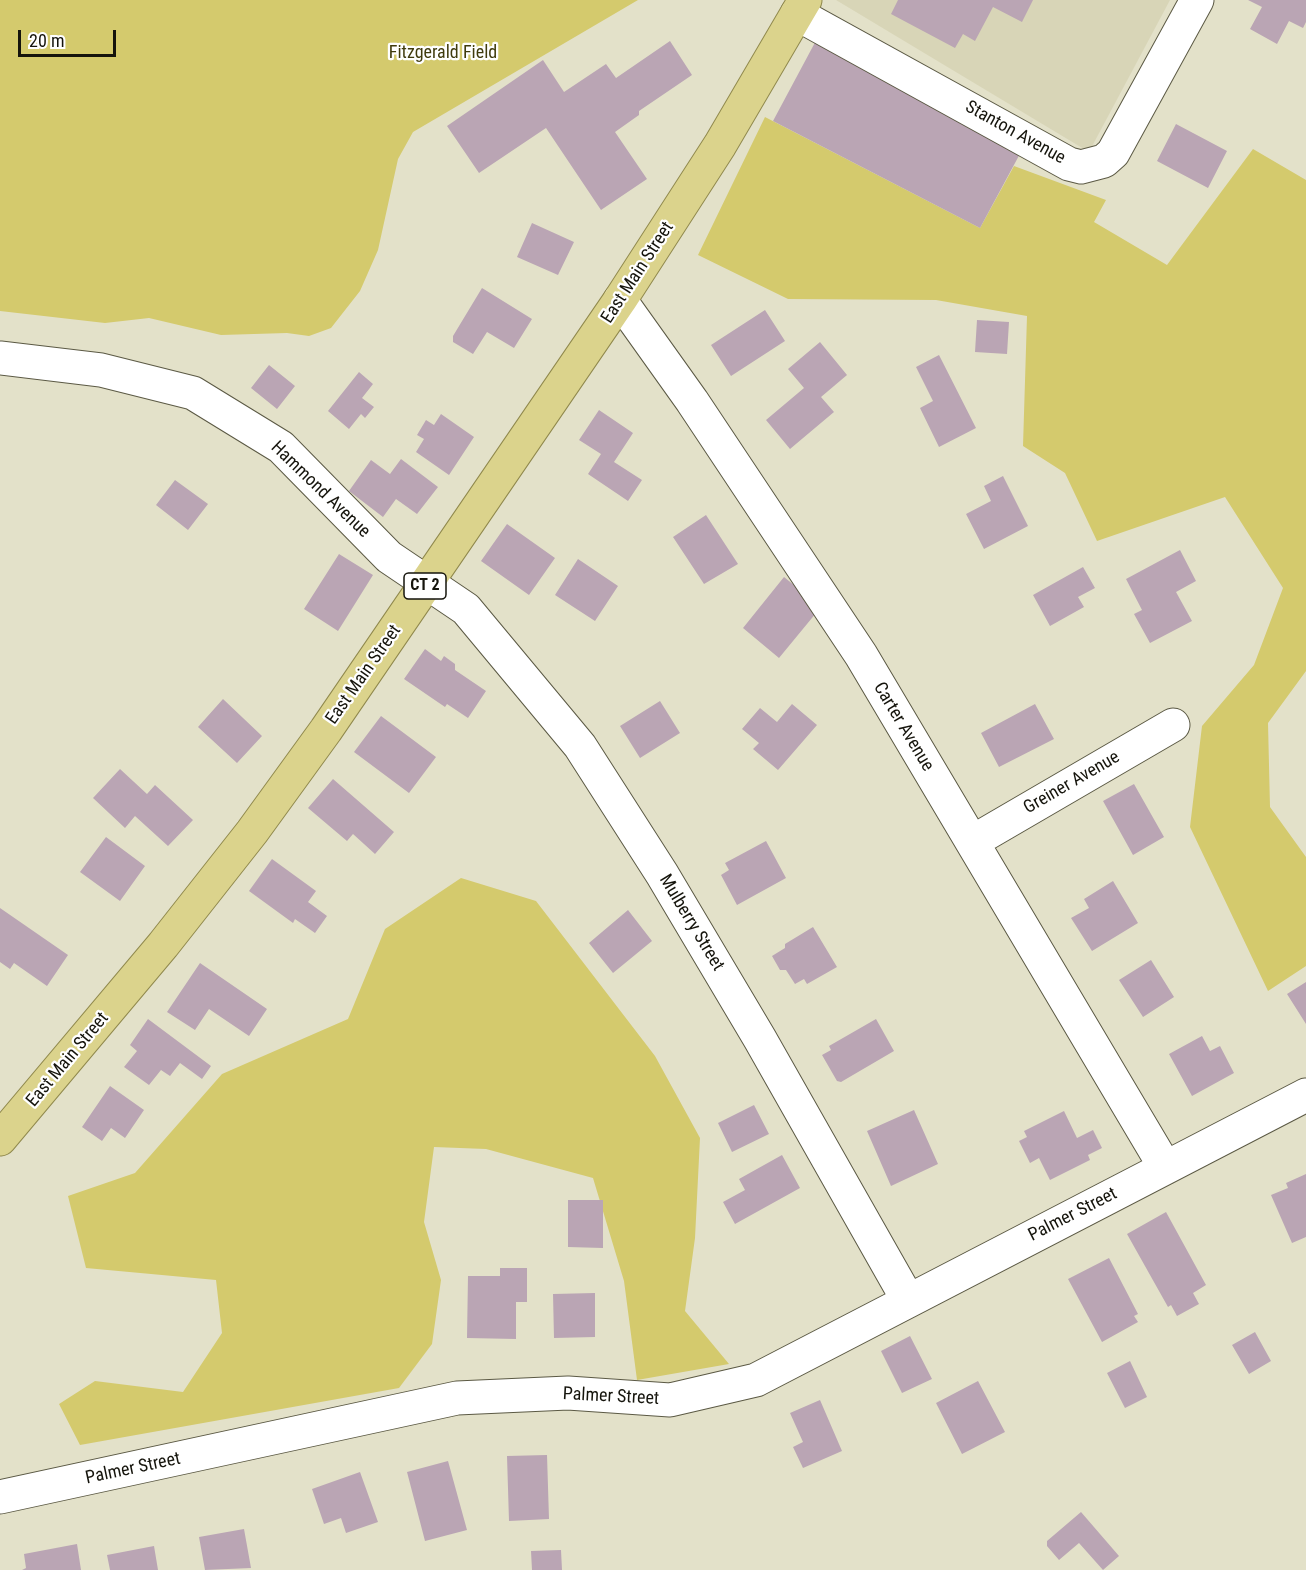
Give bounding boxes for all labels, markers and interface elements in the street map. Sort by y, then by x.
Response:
scale bar [21,18,118,56]
text: 20 m [29,30,64,51]
park label: Fitzgerald Field [389,42,497,64]
street label: Stanton Avenue [961,97,1069,169]
street label: East Main Street [597,218,679,328]
street label: Hammond Avenue [266,437,374,543]
road number: CT 2 [404,573,446,599]
street label: East Main Street [322,621,406,729]
street label: Carter Avenue [868,679,938,775]
street label: Greiner Avenue [1020,747,1124,819]
street label: Mulberry Street [654,871,728,975]
street label: East Main Street [22,1008,114,1112]
street label: Palmer Street [1025,1183,1121,1247]
street label: Palmer Street [562,1384,660,1410]
street label: Palmer Street [84,1448,182,1490]

